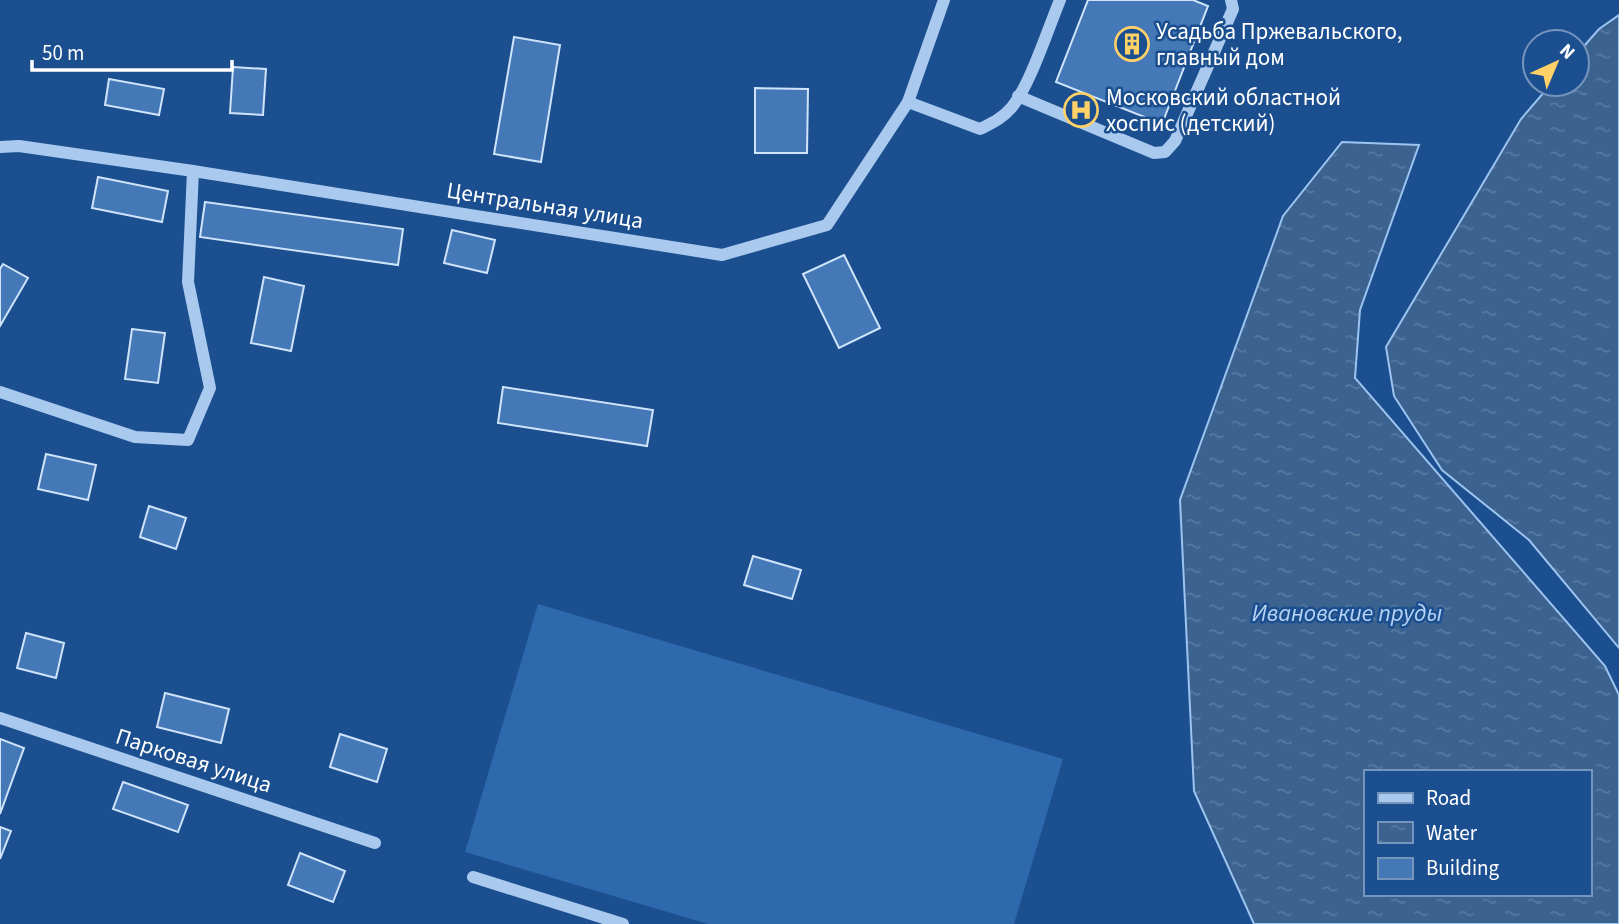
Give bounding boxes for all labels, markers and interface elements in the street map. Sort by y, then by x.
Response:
place label: Усадьба Пржевальского, главный дом [1156,15,1402,74]
building icon: Усадьба Пржевальского, главный дом [1113,25,1151,63]
scale bar [32,28,231,72]
north arrow [1521,28,1591,98]
text: 50 m [42,38,84,68]
text: N [1553,38,1581,66]
place label: Московский областной хоспис (детский) [1106,81,1341,140]
hospital icon: Московский областной хоспис (детский) [1062,91,1100,129]
street label: Центральная улица [444,174,646,237]
water label: Ивановские пруды [1252,596,1443,631]
street label: Парковая улица [111,720,276,801]
legend [1364,770,1591,896]
text: Road [1426,783,1471,813]
text: Water [1426,818,1478,848]
text: Building [1426,853,1500,883]

